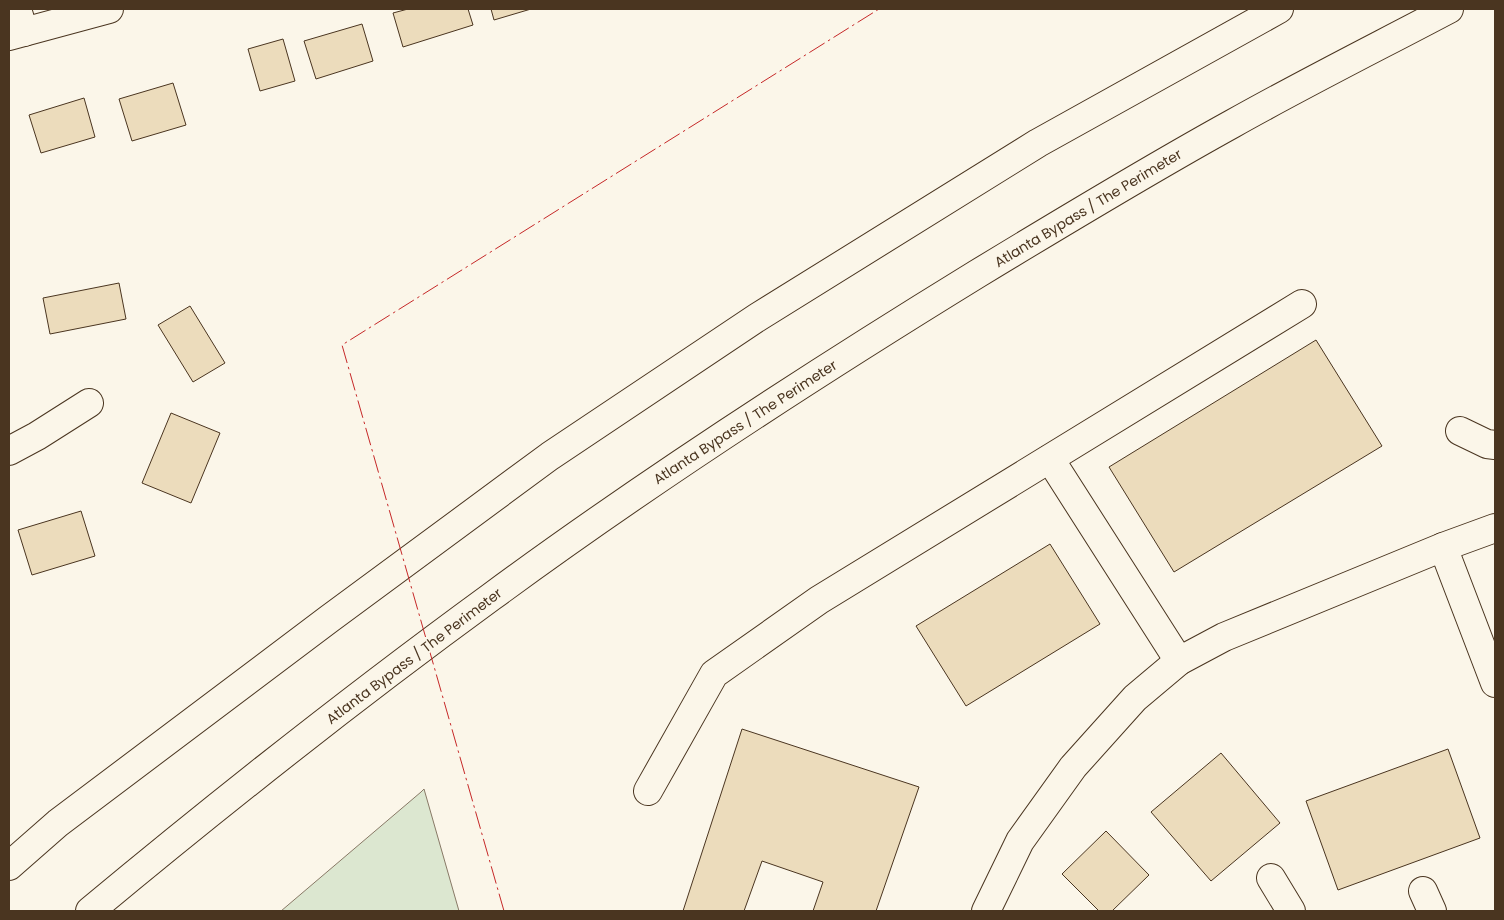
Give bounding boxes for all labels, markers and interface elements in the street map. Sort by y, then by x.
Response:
street label: Atlanta Bypass / The Perimeter [991,144,1185,272]
street label: Atlanta Bypass / The Perimeter [649,355,841,489]
street label: Atlanta Bypass / The Perimeter [322,583,506,729]

